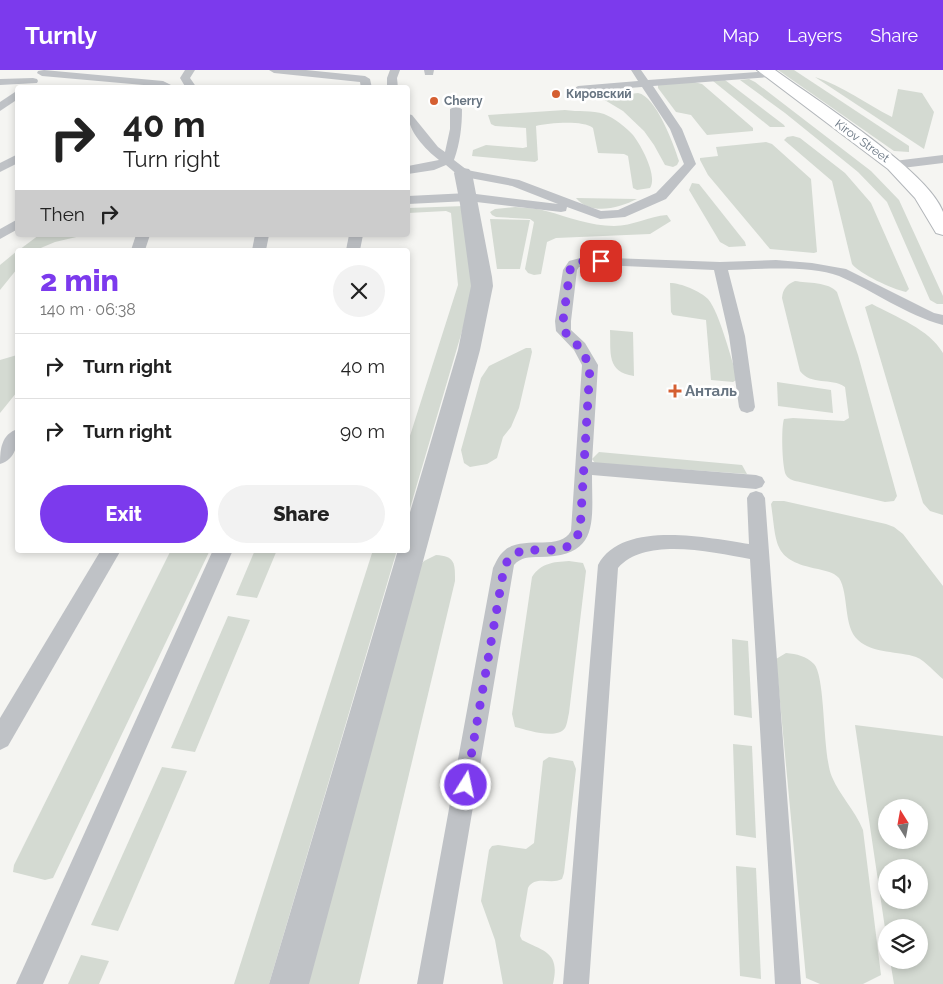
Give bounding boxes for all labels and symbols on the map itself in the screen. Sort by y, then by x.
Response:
place label: Кировский [566,87,632,101]
marker: Кировский [550,88,562,100]
place label: Cherry [444,94,483,108]
marker: Cherry [428,95,440,107]
street label: Kirov Street [832,117,892,165]
pin [580,240,622,282]
place label: Анталь [685,382,737,400]
marker: Анталь [669,385,681,397]
position arrow [439,758,491,810]
north arrow [878,799,928,849]

